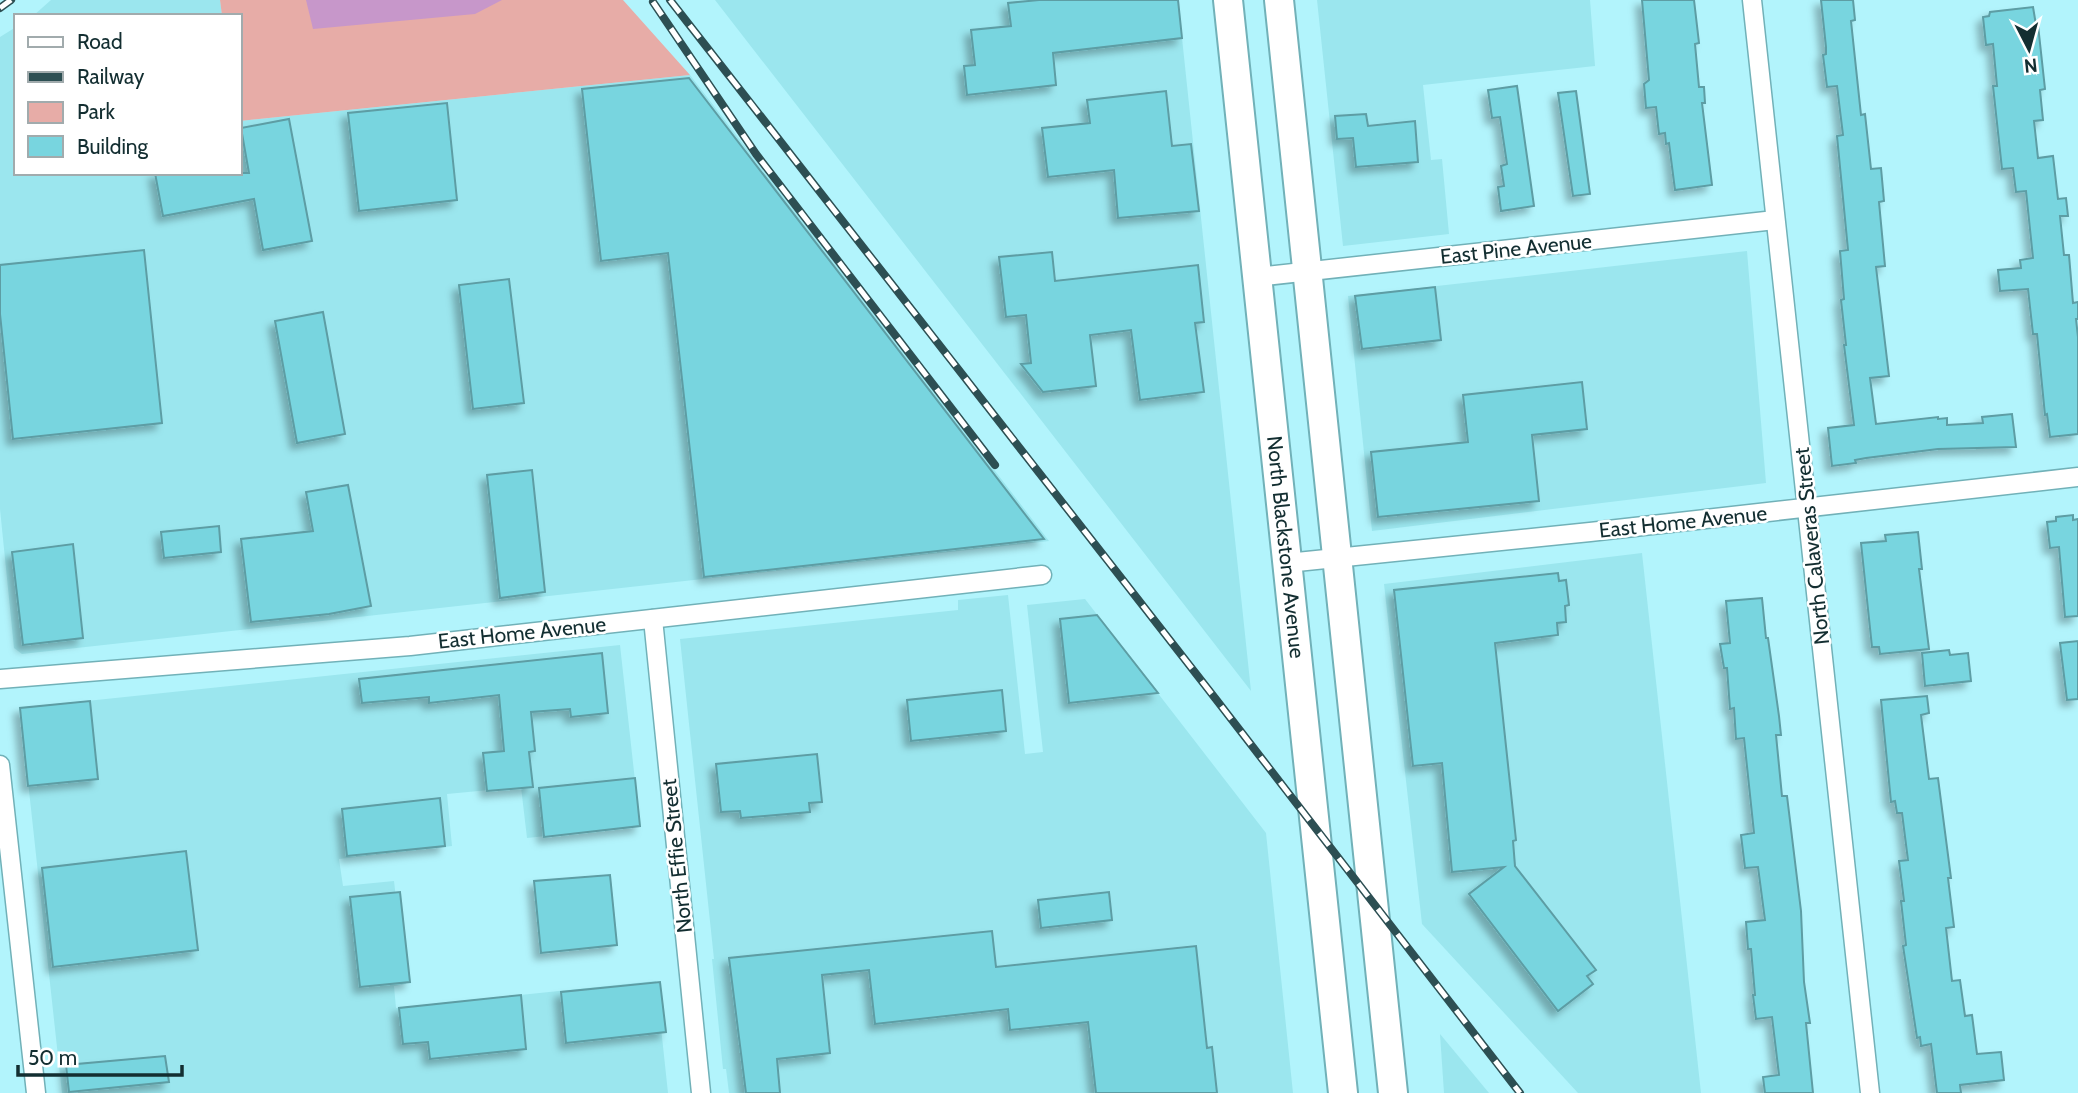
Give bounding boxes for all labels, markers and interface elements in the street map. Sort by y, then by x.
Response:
legend [14,14,242,175]
north arrow [1994,14,2064,84]
text: Road [77,29,123,54]
text: N [2023,53,2039,78]
text: Railway [77,64,145,89]
text: Park [77,99,115,124]
text: Building [77,134,149,159]
street label: East Pine Avenue [1439,228,1593,269]
street label: North Blackstone Avenue [1262,434,1310,660]
street label: North Calaveras Street [1789,446,1834,646]
street label: East Home Avenue [1598,500,1768,543]
street label: East Home Avenue [437,611,607,654]
street label: North Effie Street [656,778,697,934]
scale bar [18,1034,182,1078]
text: 50 m [28,1045,77,1070]

